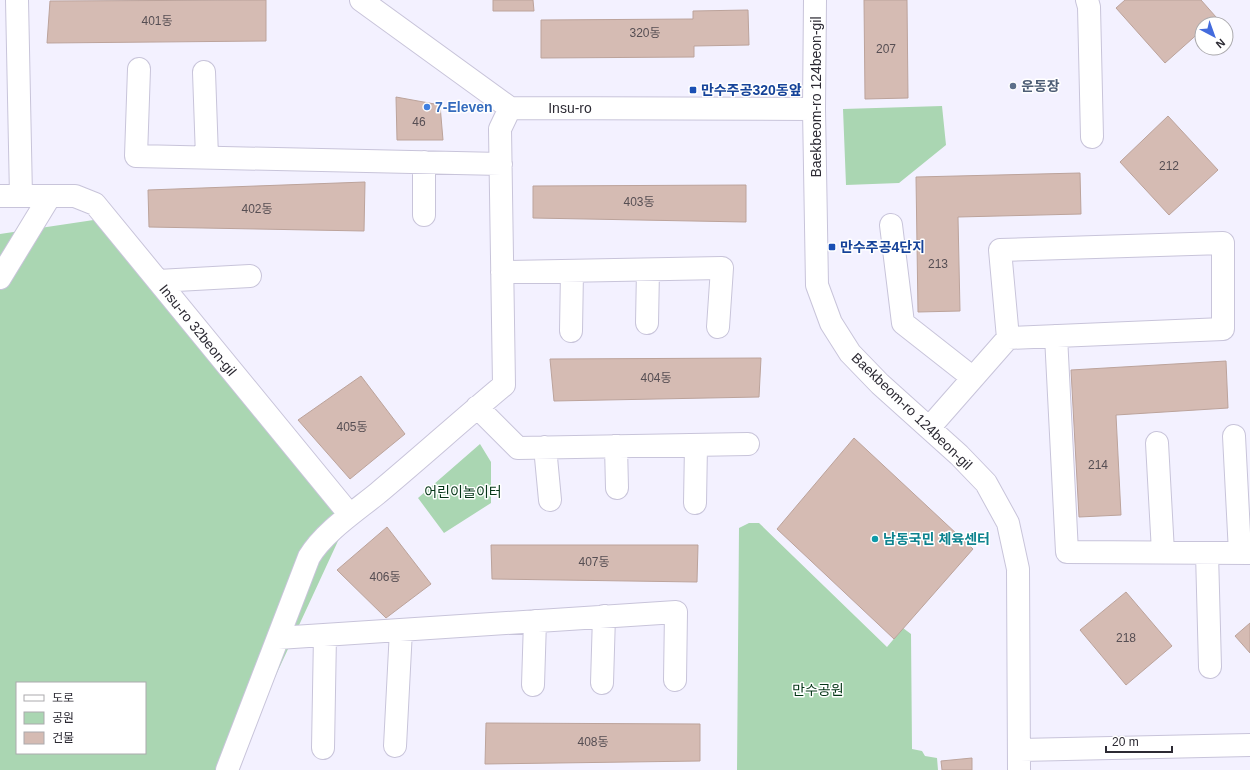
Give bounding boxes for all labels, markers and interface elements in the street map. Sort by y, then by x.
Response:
house number: 401동 [141,14,173,28]
street label: Baekbeom-ro 124beon-gil [808,16,824,178]
north arrow [1194,16,1234,56]
house number: 320동 [629,26,661,40]
text: N [1214,36,1227,51]
house number: 207 [876,42,896,56]
place label: 운동장 [1021,78,1060,94]
marker: 운동장 [1008,81,1018,91]
place label: 만수주공320동앞 [701,82,802,98]
marker: 만수주공320동앞 [688,85,698,95]
place label: 7-Eleven [435,99,493,115]
street label: Insu-ro [548,100,592,116]
marker: 7-Eleven [422,102,432,112]
house number: 46 [412,115,426,129]
house number: 212 [1159,159,1179,173]
house number: 403동 [623,195,655,209]
house number: 402동 [241,202,273,216]
place label: 만수주공4단지 [840,239,925,255]
marker: 만수주공4단지 [827,242,837,252]
house number: 213 [928,257,948,271]
street label: Insu-ro 32beon-gil [156,281,240,379]
street label: Baekbeom-ro 124beon-gil [848,349,976,473]
house number: 404동 [640,371,672,385]
house number: 405동 [336,420,368,434]
house number: 214 [1088,458,1108,472]
park label: 어린이놀이터 [424,484,502,500]
place label: 남동국민 체육센터 [883,531,990,547]
marker: 남동국민 체육센터 [870,534,880,544]
house number: 407동 [578,555,610,569]
house number: 406동 [369,570,401,584]
house number: 218 [1116,631,1136,645]
legend [16,682,146,754]
park label: 만수공원 [792,682,844,698]
text: 도로 [52,691,74,705]
text: 공원 [52,711,74,725]
scale bar [1106,728,1172,754]
text: 건물 [52,731,74,745]
house number: 408동 [577,735,609,749]
text: 20 m [1112,735,1139,749]

